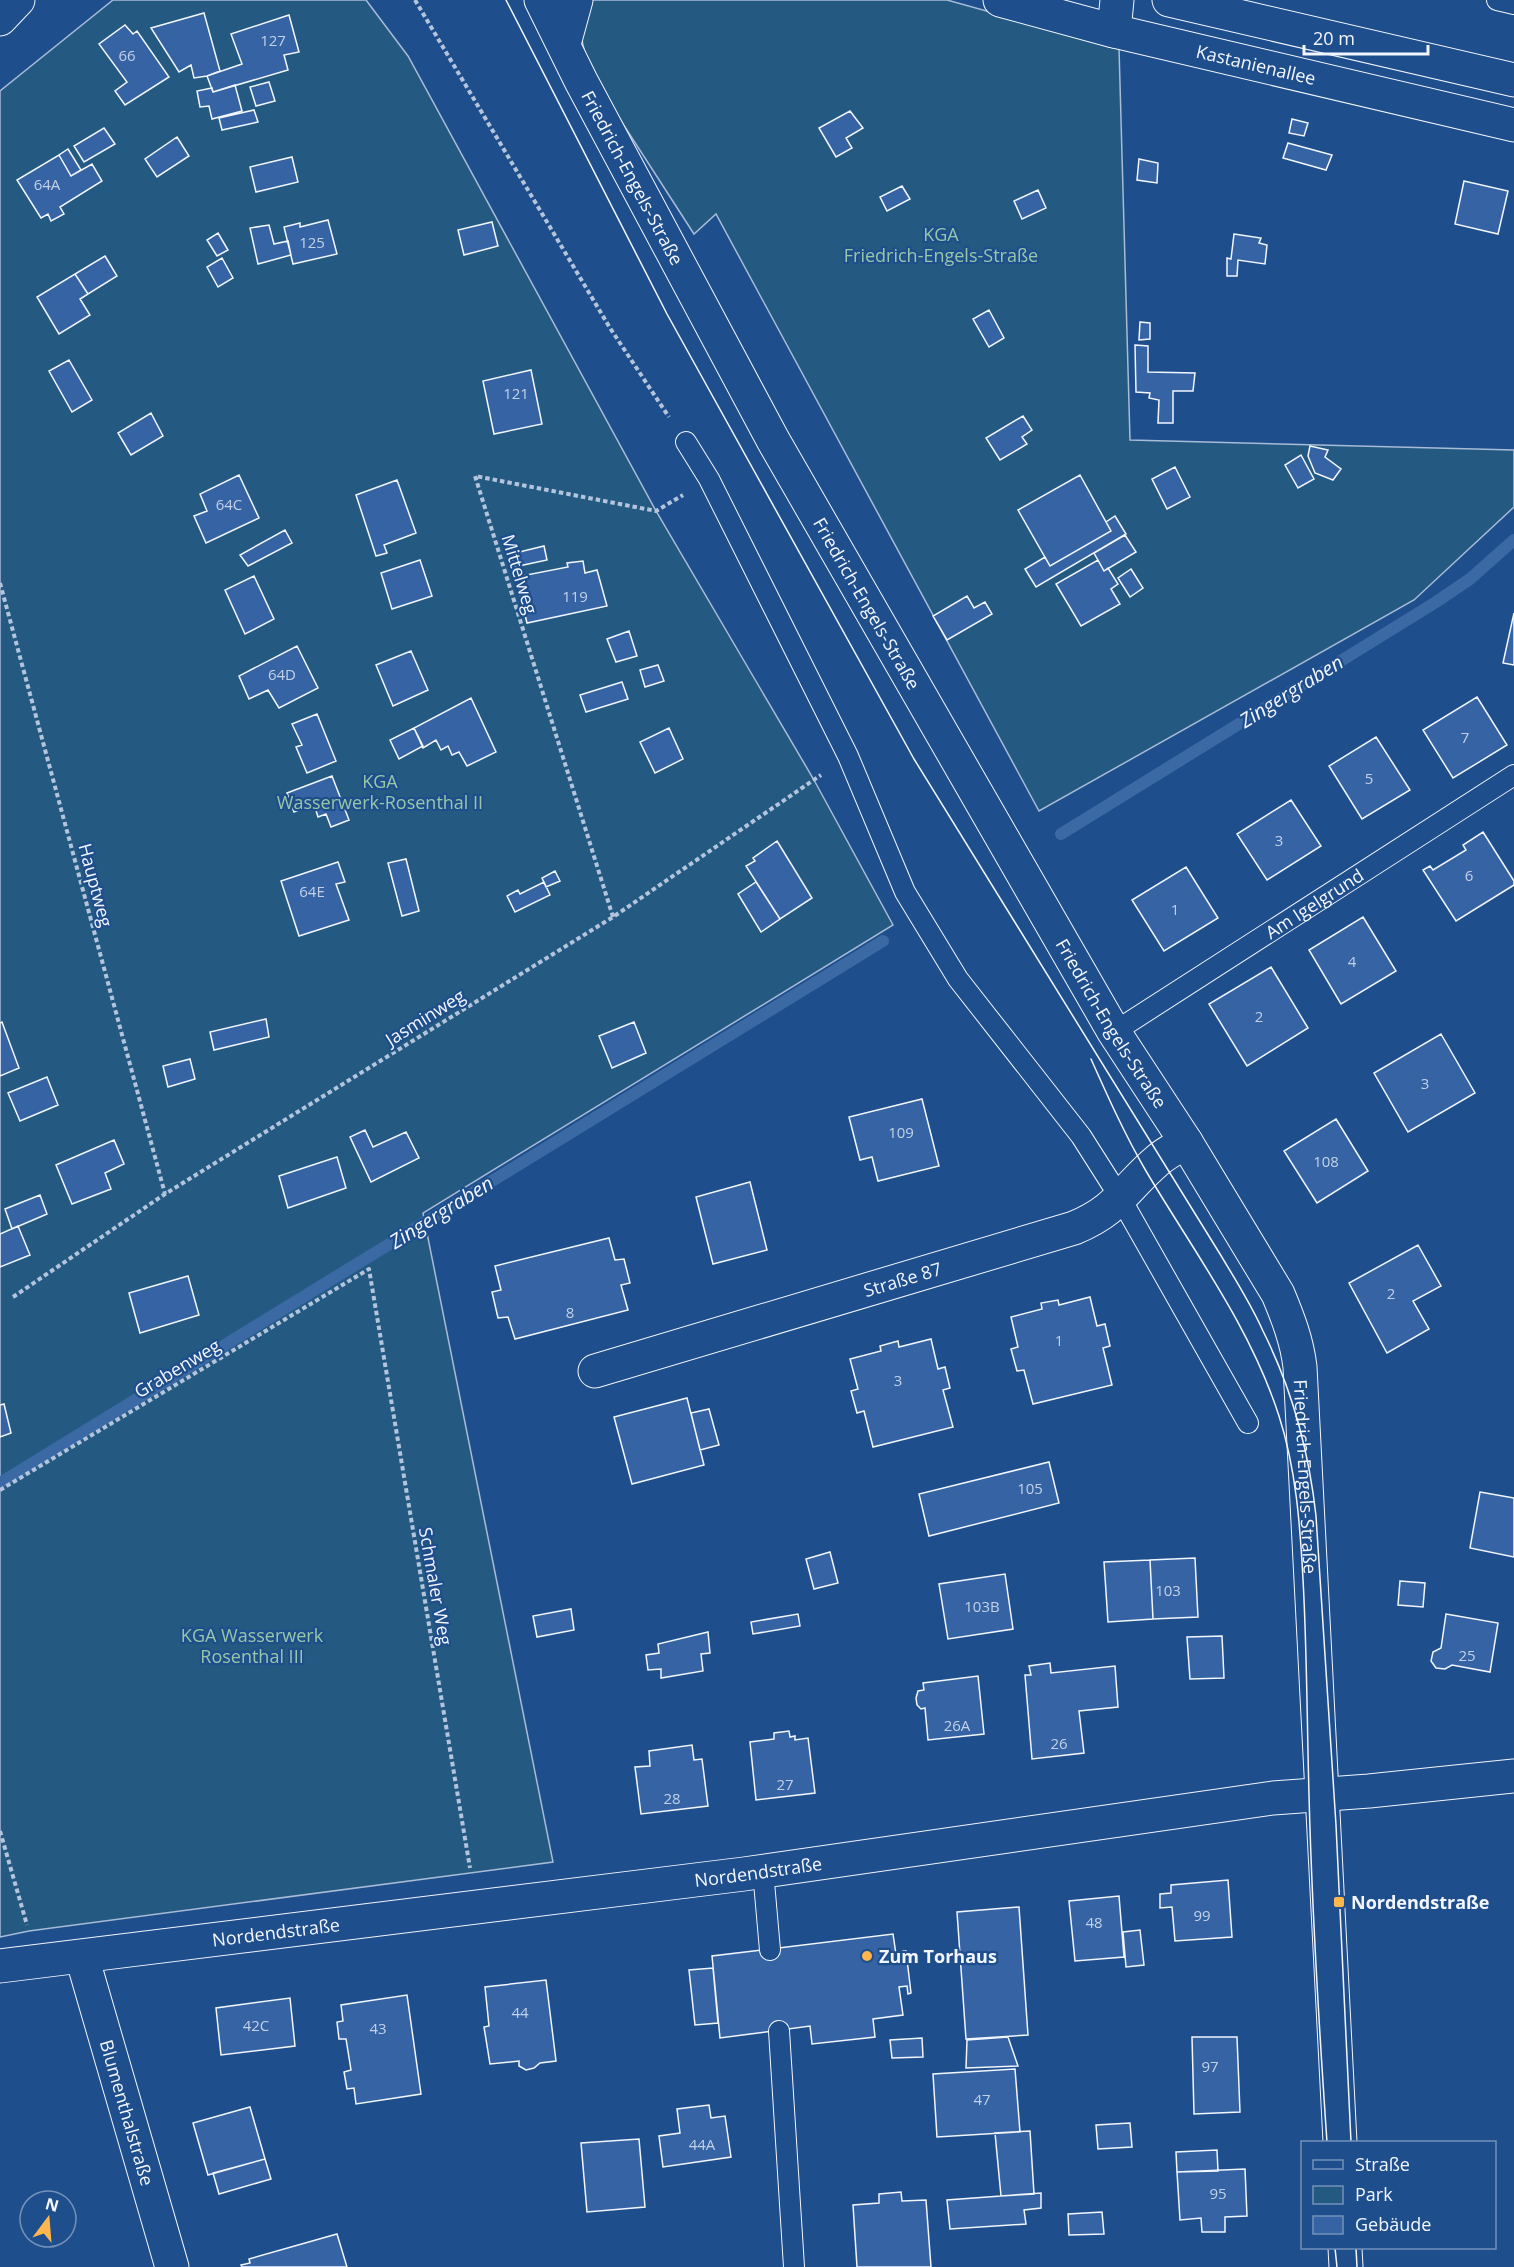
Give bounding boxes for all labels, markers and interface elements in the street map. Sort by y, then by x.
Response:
scale bar [1304,18,1428,56]
text: 20 m [1313,26,1355,50]
house number: 127 [260,30,286,50]
street label: Kastanienallee [1194,39,1318,90]
house number: 66 [118,45,136,65]
street label: Friedrich-Engels-Straße [576,86,689,269]
house number: 64A [34,174,61,194]
park label: KGA Friedrich-Engels-Straße [844,222,1038,267]
house number: 125 [299,232,325,252]
house number: 121 [503,383,529,403]
house number: 64C [216,494,242,514]
street label: Friedrich-Engels-Straße [808,513,926,694]
street label: Mittelweg [497,531,544,617]
house number: 119 [562,586,588,606]
water label: Zingergraben [1233,648,1348,734]
house number: 64D [268,664,296,684]
house number: 7 [1461,727,1469,747]
house number: 5 [1365,768,1373,788]
park label: KGA Wasserwerk-Rosenthal II [277,769,483,814]
house number: 3 [1275,830,1283,850]
street label: Hauptweg [73,841,119,930]
street label: Am Igelgrund [1260,863,1368,944]
house number: 6 [1465,865,1473,885]
house number: 64E [299,881,325,901]
house number: 1 [1171,899,1179,919]
street label: Friedrich-Engels-Straße [1051,934,1173,1113]
house number: 4 [1348,951,1357,971]
street label: Jasminweg [379,983,469,1052]
house number: 2 [1255,1006,1263,1026]
house number: 3 [1421,1073,1429,1093]
house number: 109 [888,1122,914,1142]
house number: 108 [1313,1151,1339,1171]
water label: Zingergraben [383,1169,498,1255]
street label: Straße 87 [861,1256,944,1302]
house number: 2 [1387,1283,1395,1303]
house number: 8 [566,1302,574,1322]
house number: 1 [1055,1330,1063,1350]
street label: Grabenweg [129,1333,225,1403]
house number: 3 [894,1370,902,1390]
street label: Friedrich-Engels-Straße [1289,1379,1323,1574]
house number: 105 [1017,1478,1043,1498]
street label: Schmaler Weg [414,1525,458,1647]
house number: 103 [1155,1580,1181,1600]
house number: 103B [964,1596,1000,1616]
park label: KGA Wasserwerk Rosenthal III [181,1623,324,1668]
house number: 25 [1458,1645,1476,1665]
house number: 26A [944,1715,971,1735]
house number: 26 [1050,1733,1068,1753]
house number: 27 [776,1774,794,1794]
house number: 28 [663,1788,681,1808]
street label: Nordendstraße [693,1851,824,1892]
place label: Nordendstraße [1351,1890,1489,1914]
marker: Nordendstraße [1332,1895,1346,1909]
house number: 99 [1193,1905,1211,1925]
street label: Nordendstraße [211,1912,341,1952]
house number: 48 [1085,1912,1103,1932]
place label: Zum Torhaus [879,1944,997,1968]
marker: Zum Torhaus [860,1949,874,1963]
house number: 44 [511,2002,529,2022]
house number: 42C [243,2015,269,2035]
house number: 43 [369,2018,387,2038]
street label: Blumenthalstraße [95,2037,160,2188]
house number: 97 [1201,2056,1219,2076]
house number: 47 [973,2089,991,2109]
house number: 44A [689,2134,716,2154]
legend [1301,2141,1496,2249]
text: Straße [1355,2152,1410,2176]
text: Park [1355,2182,1393,2206]
house number: 95 [1209,2183,1227,2203]
north arrow [18,2189,78,2249]
text: N [43,2192,61,2217]
text: Gebäude [1355,2212,1431,2236]

